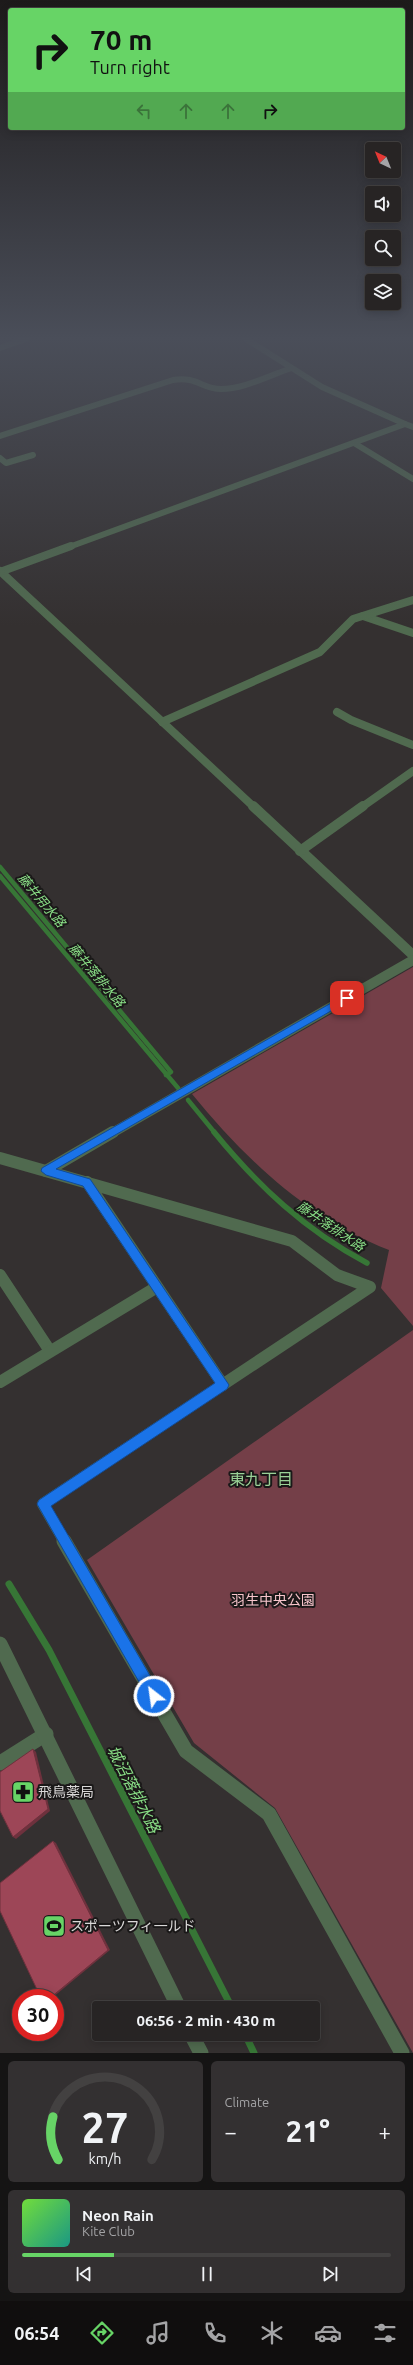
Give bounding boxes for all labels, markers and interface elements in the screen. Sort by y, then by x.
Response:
icon: right [24,24,76,76]
text: 70 m [90,24,152,55]
text: Turn right [90,57,170,77]
icon: left [133,100,155,122]
icon: ahead [175,100,197,122]
icon: ahead [217,100,239,122]
icon: right [259,100,281,122]
north arrow [365,142,401,178]
map controls [365,142,401,310]
button: sound [365,186,401,222]
button: search [365,230,401,266]
button: layers [365,274,401,310]
water label: 藤井用水路 [16,871,69,930]
water label: 藤井落排水路 [67,941,128,1010]
pin [330,981,364,1015]
icon: arrive [336,987,358,1009]
water label: 藤井落排水路 [295,1198,368,1254]
district label: 東九丁目 [229,1470,293,1488]
park label: 羽生中央公園 [231,1592,315,1608]
position arrow [133,1675,175,1717]
water label: 城沼落排水路 [104,1742,165,1838]
pharmacy icon: 飛鳥薬局 [10,1779,36,1805]
place label: 飛鳥薬局 [38,1784,94,1800]
sports icon: スポーツフィ一ルド [41,1913,67,1939]
place label: スポーツフィ一ルド [70,1918,195,1934]
speed limit sign: 30 [12,1989,64,2041]
text: 06:56 · 2 min · 430 m [137,2012,275,2029]
text: Climate [225,2095,269,2109]
text: 27 [82,2103,129,2150]
text: 21° [286,2114,330,2148]
text: − [225,2119,237,2144]
text: + [379,2119,391,2144]
text: km/h [89,2150,122,2166]
text: Neon Rain [82,2207,154,2224]
text: Kite Club [82,2224,135,2238]
icon: previous [73,2263,95,2285]
icon: pause [196,2263,218,2285]
icon: next [319,2263,341,2285]
icon: directions [88,2319,116,2347]
icon: music [144,2319,172,2347]
icon: phone [201,2319,229,2347]
icon: climate [258,2319,286,2347]
icon: car [314,2319,342,2347]
icon: filters [371,2319,399,2347]
text: 06:54 [14,2323,59,2343]

